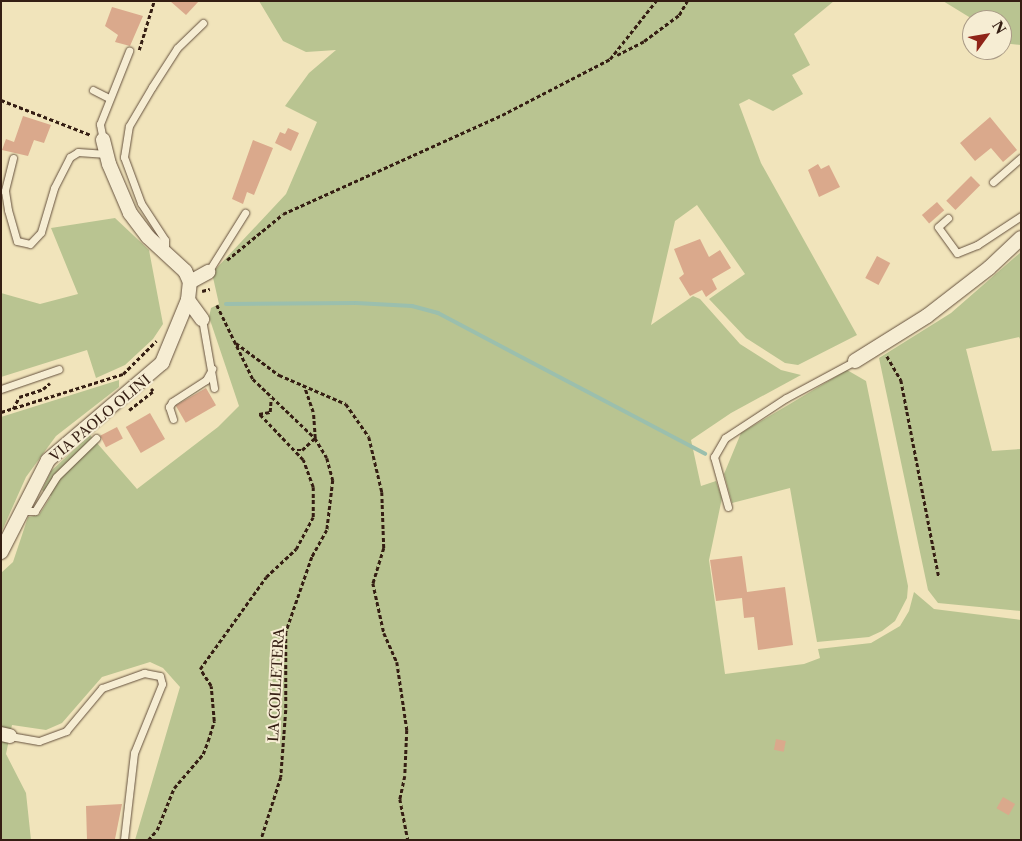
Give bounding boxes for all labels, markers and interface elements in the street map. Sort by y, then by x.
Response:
north arrow [962,10,1012,60]
text: N [988,18,1010,38]
street label: VIA PAOLO OLINI [46,371,154,465]
street label: LA COLLETERA [265,627,287,743]

